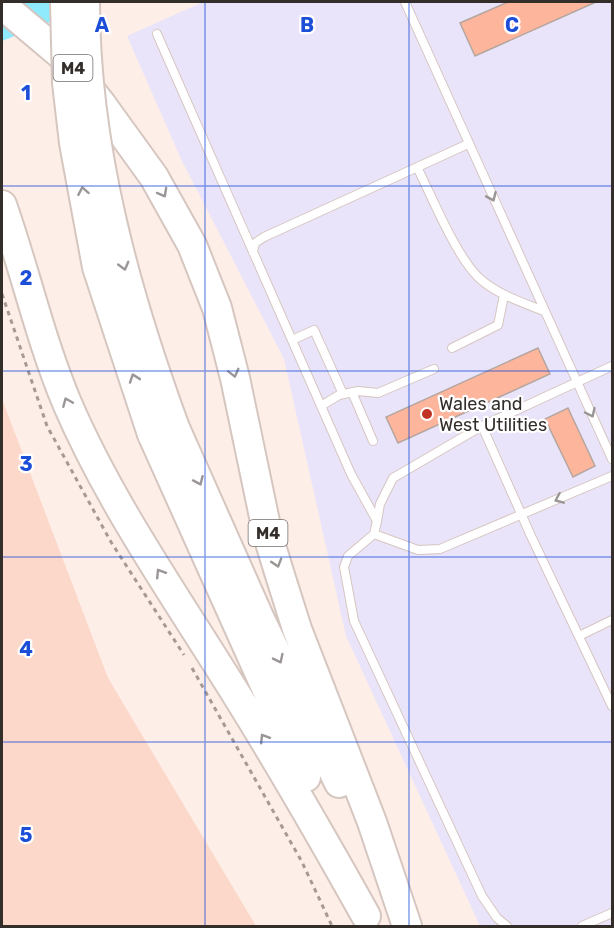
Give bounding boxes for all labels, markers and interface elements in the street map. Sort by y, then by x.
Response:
text: A [95,13,110,37]
text: B [300,13,314,37]
text: C [505,13,519,37]
road number: M4 [54,55,92,81]
text: 1 [21,81,31,105]
one-way arrow [77,186,89,195]
one-way arrow [156,187,167,197]
one-way arrow [485,191,497,202]
one-way arrow [117,261,130,271]
text: 2 [20,266,33,290]
one-way arrow [226,368,239,378]
one-way arrow [128,373,141,384]
place label: Wales and West Utilities [439,393,547,436]
one-way arrow [62,397,74,408]
one-way arrow [583,406,595,417]
marker: Wales and West Utilities [420,407,434,421]
text: 3 [19,452,33,476]
one-way arrow [191,475,203,486]
one-way arrow [554,492,565,504]
road number: M4 [248,520,288,546]
one-way arrow [270,558,282,568]
one-way arrow [156,569,168,579]
text: 4 [19,637,33,661]
one-way arrow [272,653,284,664]
one-way arrow [259,734,271,744]
text: 5 [20,823,33,847]

